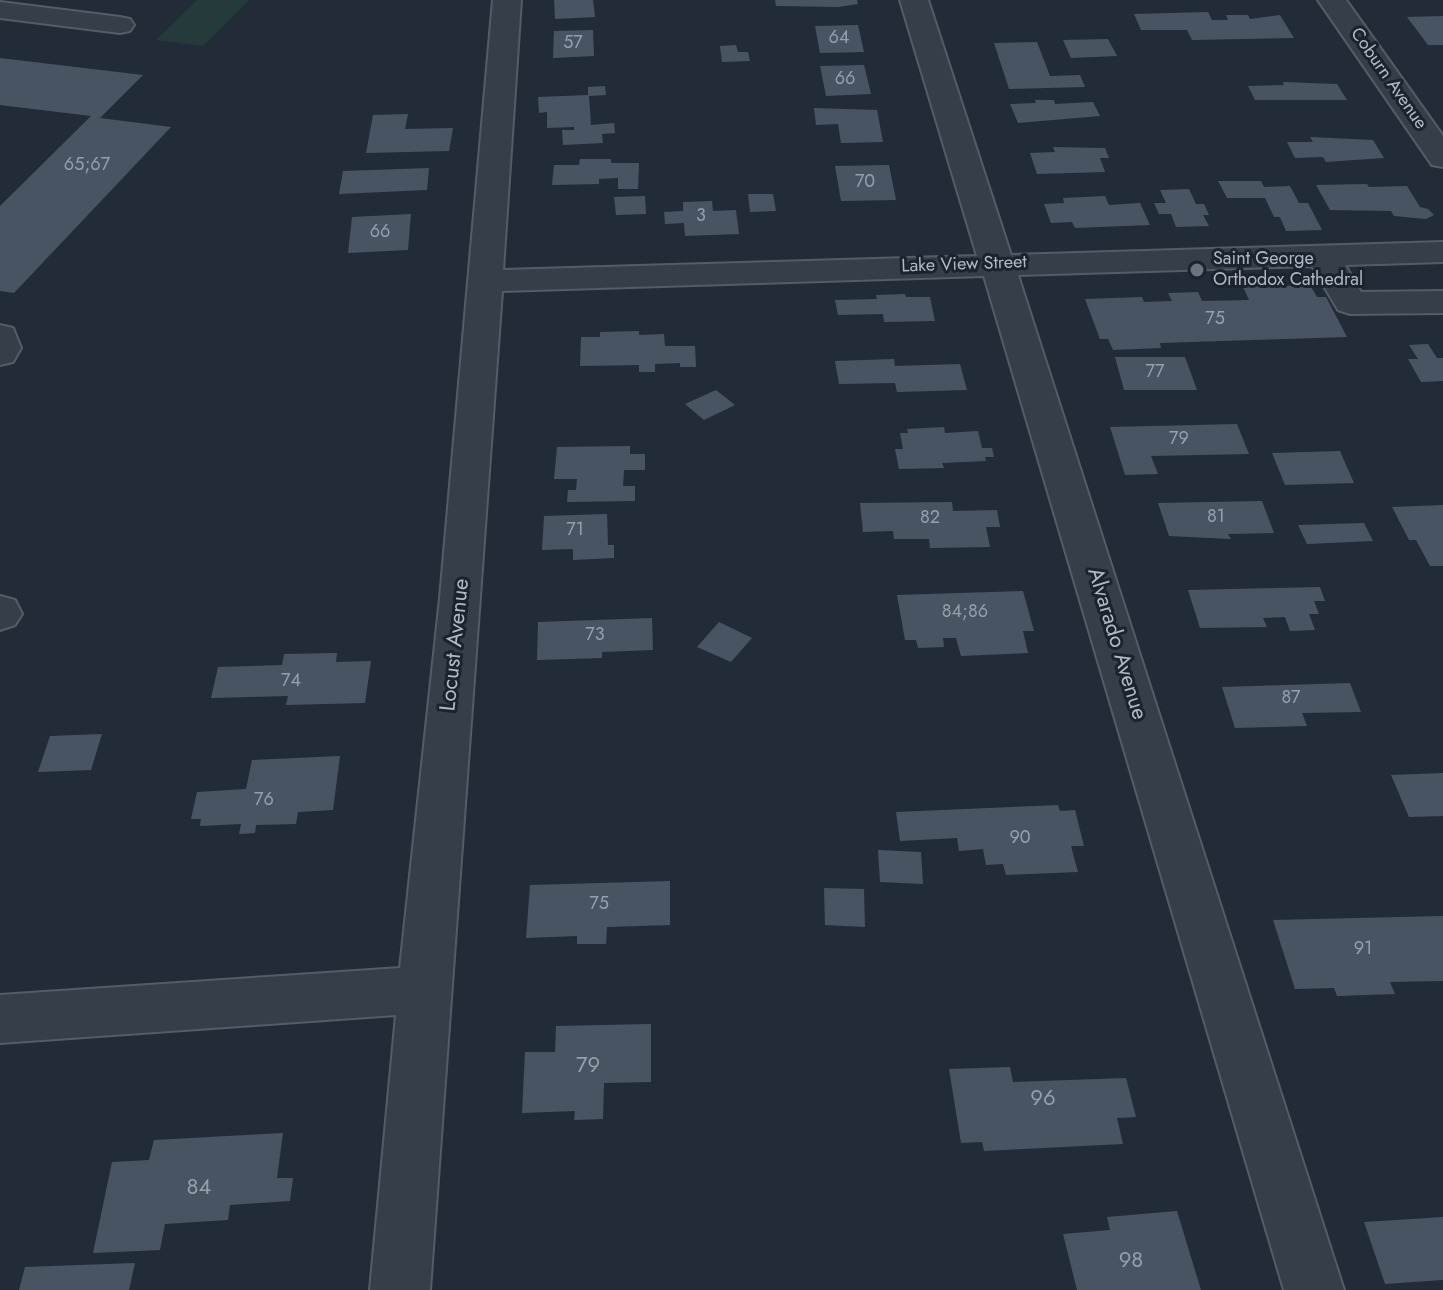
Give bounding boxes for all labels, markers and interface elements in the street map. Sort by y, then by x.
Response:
street label: Coburn Avenue [1345,24,1431,134]
house number: 64 [829,28,849,50]
house number: 57 [563,33,583,55]
house number: 66 [835,69,855,91]
house number: 65;67 [64,155,110,177]
house number: 70 [855,172,875,194]
house number: 3 [696,206,706,228]
house number: 66 [370,222,390,244]
place label: Saint George Orthodox Cathedral [1213,249,1363,292]
street label: Lake View Street [901,252,1027,278]
marker: Saint George Orthodox Cathedral [1188,261,1206,279]
house number: 75 [1205,309,1225,331]
house number: 77 [1146,362,1164,384]
house number: 79 [1169,429,1189,451]
house number: 81 [1207,507,1225,529]
house number: 82 [920,508,940,530]
house number: 71 [566,520,584,542]
street label: Alvarado Avenue [1080,565,1152,723]
street label: Locust Avenue [436,577,476,713]
house number: 84;86 [942,602,988,624]
house number: 73 [585,625,605,647]
house number: 74 [281,671,301,693]
house number: 87 [1281,688,1301,710]
house number: 76 [254,790,274,812]
house number: 90 [1009,828,1031,850]
house number: 75 [589,894,609,916]
house number: 91 [1354,939,1372,961]
house number: 79 [576,1054,600,1080]
house number: 96 [1030,1087,1056,1113]
house number: 84 [187,1176,211,1202]
house number: 98 [1119,1249,1143,1275]

